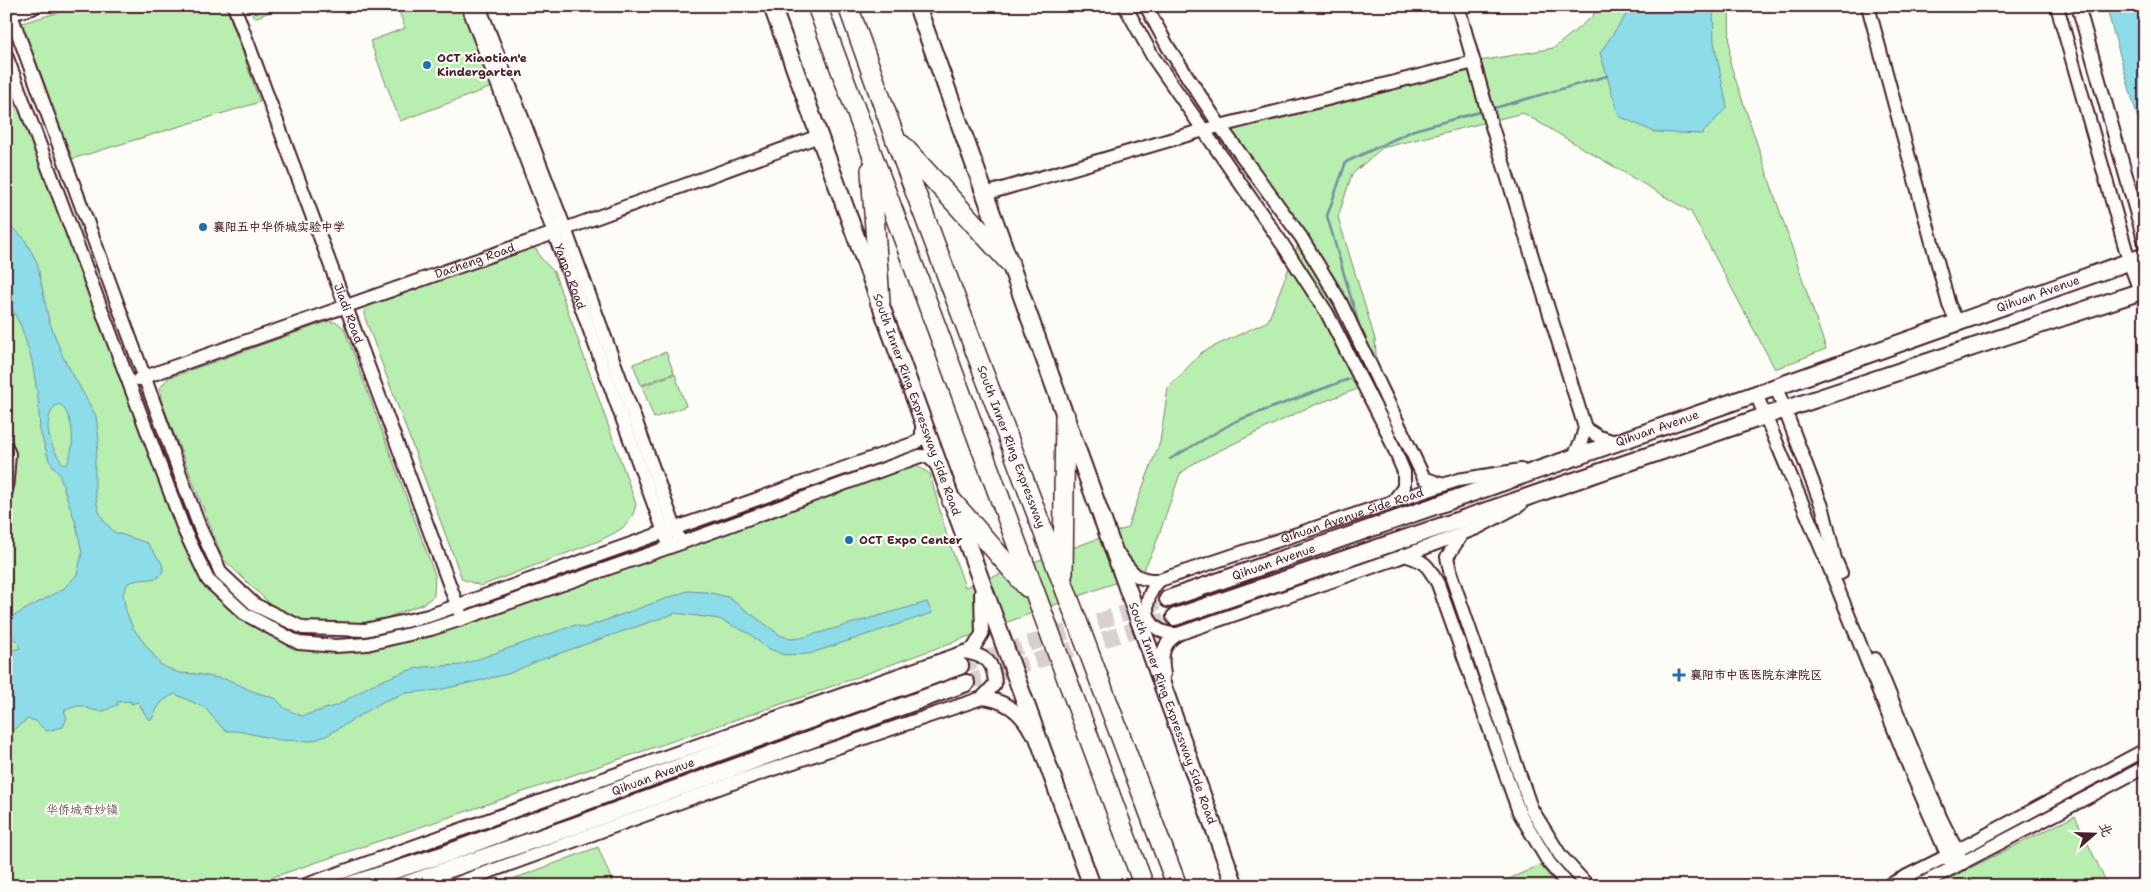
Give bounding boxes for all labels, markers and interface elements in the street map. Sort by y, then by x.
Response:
place label: OCT Xiaotian'e Kindergarten [437,50,527,80]
marker: OCT Xiaotian'e Kindergarten [421,59,433,71]
place label: 襄阳五中华侨城实验中学 [213,219,345,235]
marker: 襄阳五中华侨城实验中学 [197,221,209,233]
street label: Dacheng Road [433,239,517,282]
street label: Yanpo Road [551,241,590,312]
street label: Qihuan Avenue [1994,272,2082,316]
street label: Jiadi Road [330,281,367,346]
street label: South Inner Ring Expressway Side Road [869,291,965,518]
street label: South Inner Ring Expressway [973,363,1049,530]
street label: Qihuan Avenue [1613,406,1701,450]
street label: Qihuan Avenue Side Road [1279,484,1426,547]
place label: OCT Expo Center [859,532,963,548]
marker: OCT Expo Center [843,534,855,546]
street label: Qihuan Avenue [1230,540,1318,584]
street label: South Inner Ring Expressway Side Road [1125,600,1220,827]
place label: 襄阳市中医医院东津院区 [1690,667,1822,683]
marker: 襄阳市中医医院东津院区 [1672,668,1686,682]
street label: Qihuan Avenue [609,754,697,799]
park label: 华侨城奇妙镇 [46,802,118,818]
north arrow [2068,810,2118,860]
text: 北 [2095,820,2117,839]

